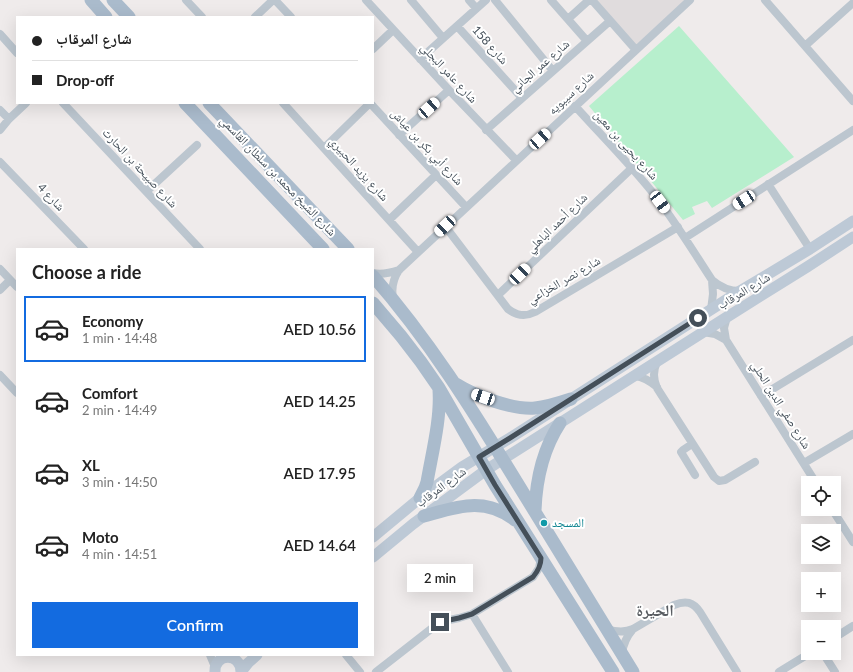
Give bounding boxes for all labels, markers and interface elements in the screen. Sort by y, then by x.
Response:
street label: شارع 158 [468,22,512,68]
text: شارع المرقاب [56,29,132,47]
street label: شارع عمر الجاني [507,36,574,97]
street label: شارع عامر البجلي [416,40,481,108]
street label: شارع سيبويه [545,68,597,118]
text: Drop-off [56,71,114,89]
car [416,96,442,120]
street label: شارع أبي بكر بن عياش [386,105,467,190]
street label: شارع يحيى بن معين [590,107,662,183]
street label: شارع الشيخ محمد بن سلطان القاسمي [215,113,340,241]
street label: شارع صبيحة بن الحارث [99,125,181,211]
car [527,127,553,151]
street label: شارع يزيد الحبيري [324,133,392,206]
street label: شارع 4 [34,180,68,214]
car [731,188,757,212]
car [648,189,672,215]
street label: شارع أحمد الباهلي [523,190,593,258]
car [432,213,458,239]
street label: شارع نصر الخزاعي [525,253,605,309]
text: Choose a ride [32,261,141,283]
car [507,261,533,287]
street label: شارع المرقاب [715,269,773,313]
route start [689,309,707,327]
icon: car [34,311,70,347]
text: Economy [82,312,143,330]
text: AED 10.56 [284,320,356,338]
text: 1 min · 14:48 [82,330,157,346]
street label: شارع صفي الدين الحلي [746,358,815,453]
icon: car [34,383,70,419]
text: Comfort [82,384,138,402]
car [470,387,496,407]
text: AED 14.25 [284,392,356,410]
text: 2 min · 14:49 [82,402,157,418]
icon: car [34,455,70,491]
text: XL [82,456,100,474]
street label: شارع المرقاب [413,463,469,511]
text: AED 17.95 [284,464,356,482]
text: 3 min · 14:50 [82,474,157,490]
map controls [801,476,841,660]
button: locate [801,476,841,516]
place label: المسجد [552,515,584,530]
marker: المسجد [539,518,549,528]
button: layers [801,524,841,564]
icon: car [34,527,70,563]
text: Moto [82,528,119,546]
text: AED 14.64 [284,536,356,554]
text: 4 min · 14:51 [82,546,157,562]
callout: 2 min [407,564,473,592]
text: 2 min [424,570,456,586]
button: + [801,572,841,612]
district label: الحيرة [636,600,674,619]
button: Confirm [32,602,358,648]
route end [431,613,449,631]
button: − [801,620,841,660]

